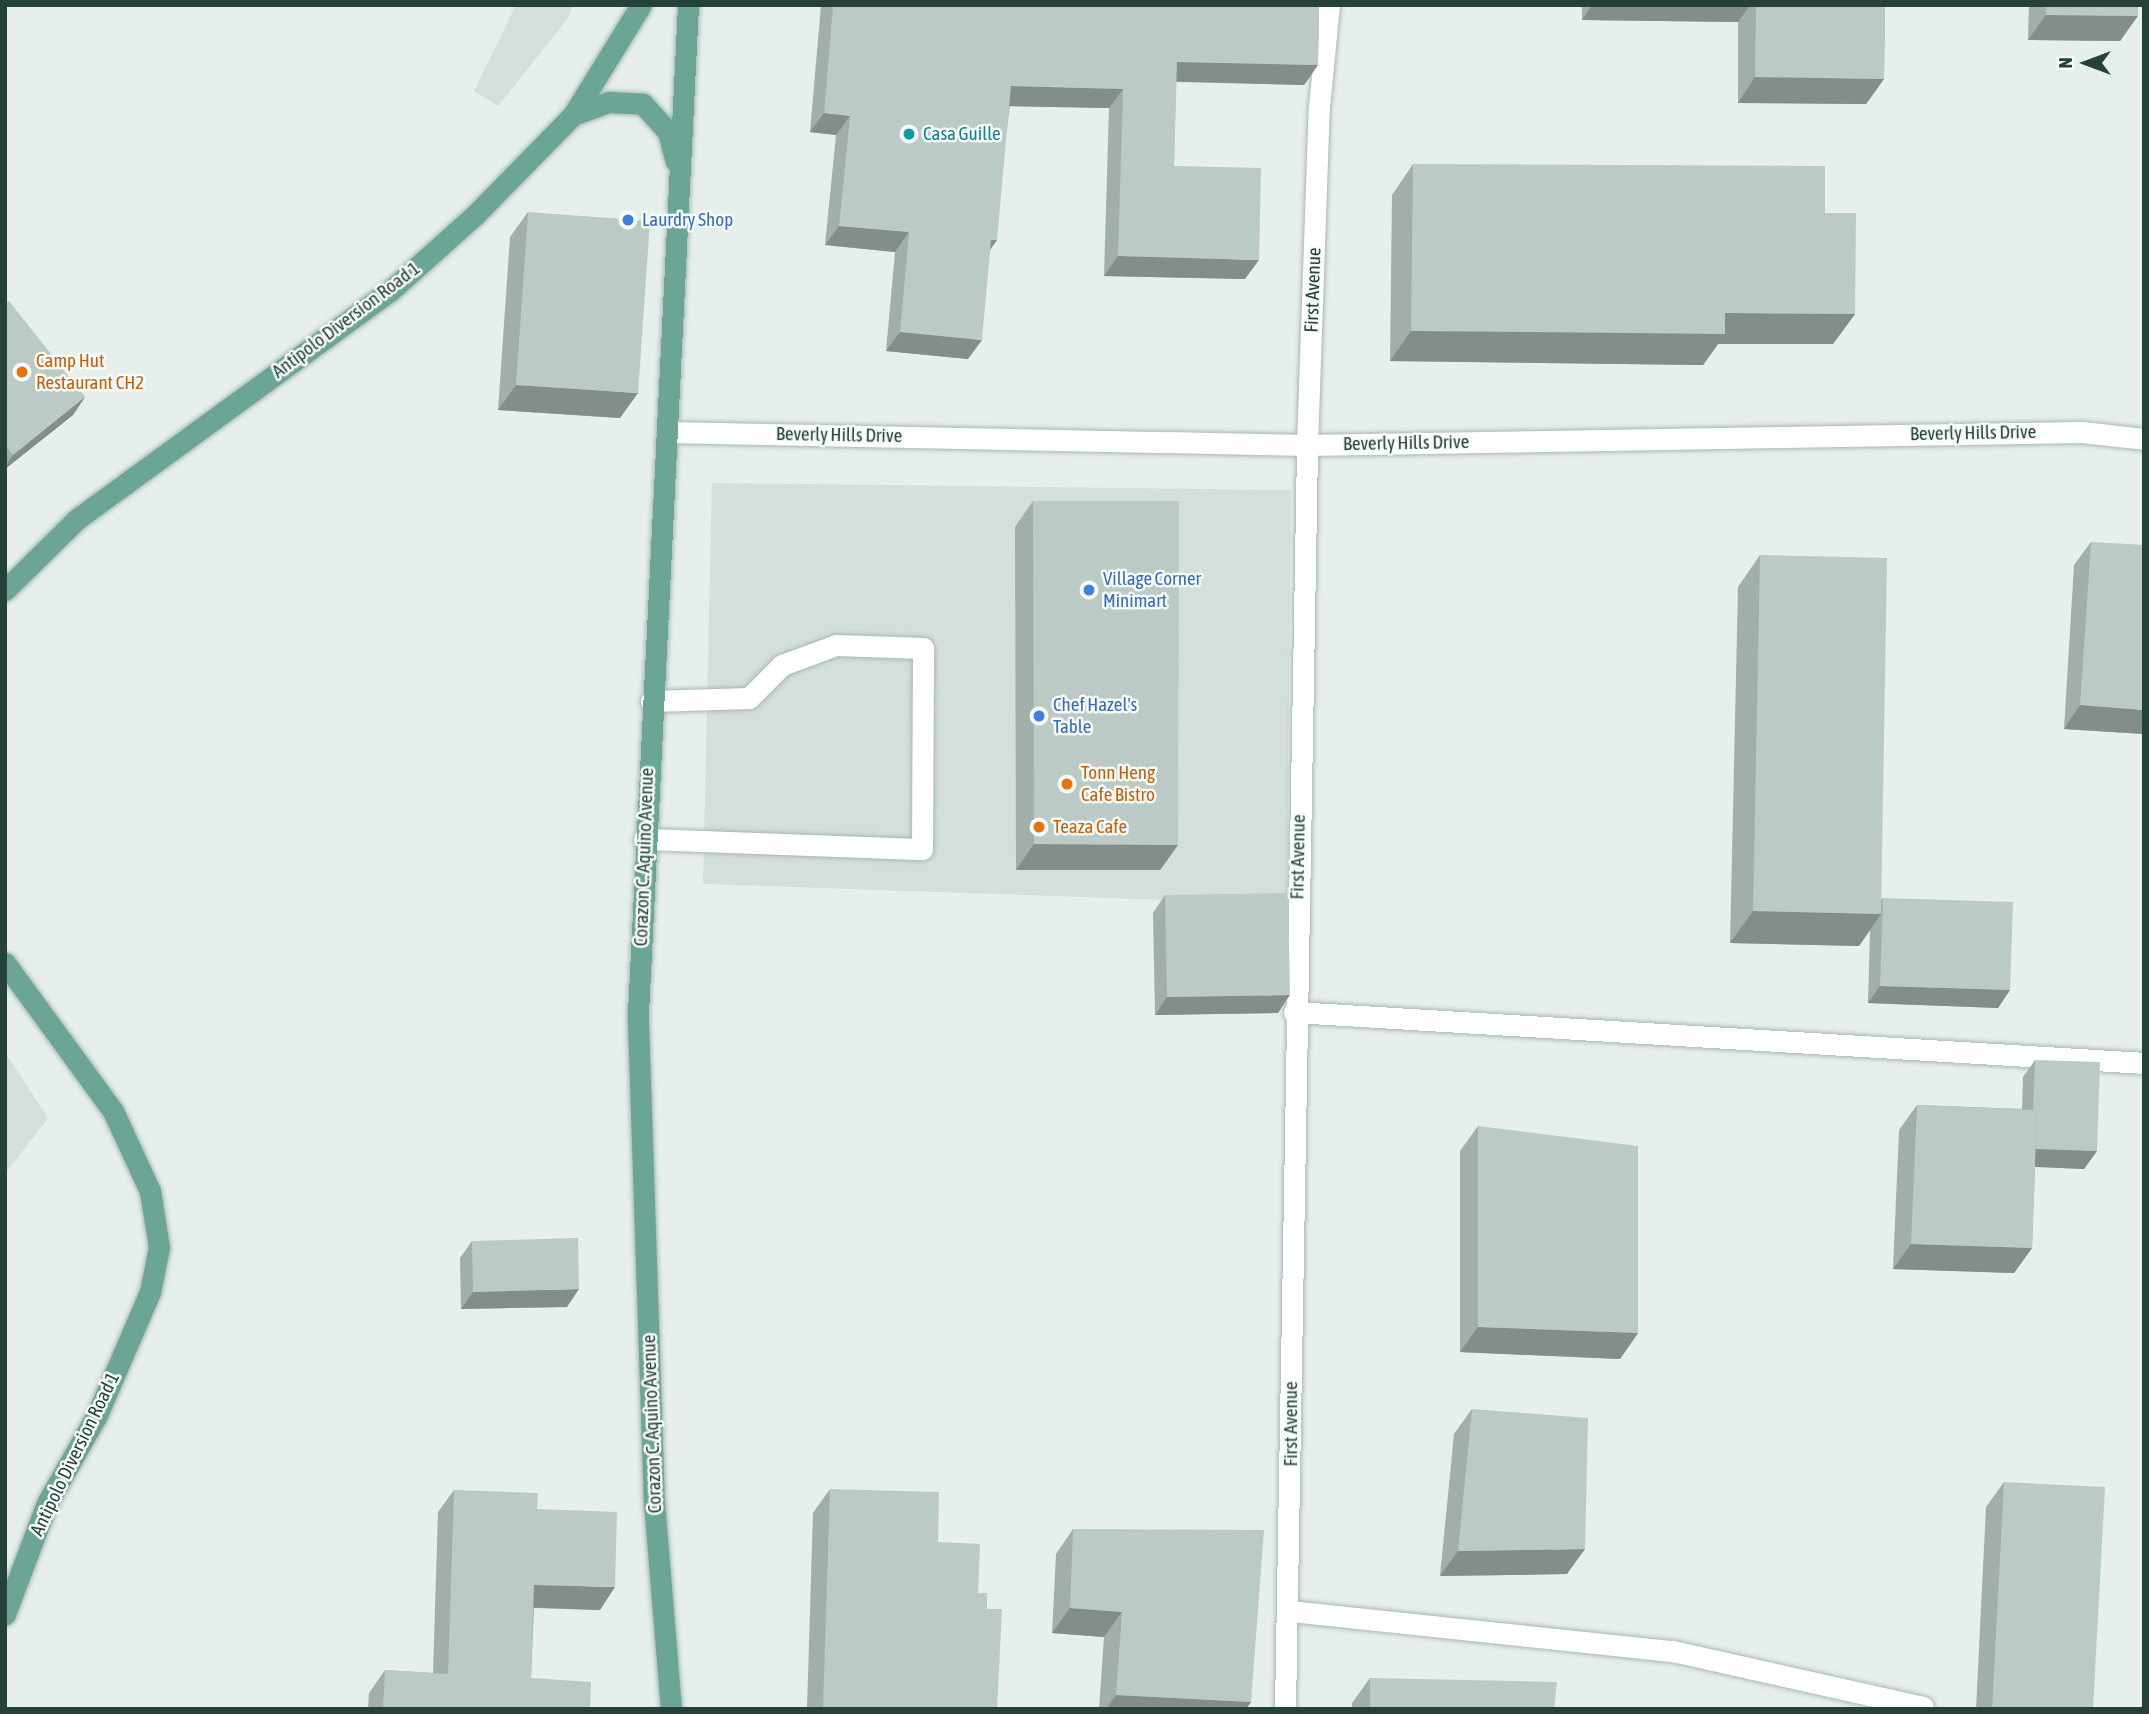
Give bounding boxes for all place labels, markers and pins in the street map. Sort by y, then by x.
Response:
place label: Casa Guille [923,123,1001,145]
marker: Casa Guille [901,126,917,142]
place label: Laurdry Shop [642,209,733,231]
marker: Laurdry Shop [620,212,636,228]
place label: Camp Hut Restaurant CH2 [36,350,144,394]
marker: Camp Hut Restaurant CH2 [14,364,30,380]
place label: Village Corner Minimart [1103,568,1201,612]
marker: Village Corner Minimart [1081,582,1097,598]
place label: Chef Hazel's Table [1053,694,1137,738]
marker: Chef Hazel's Table [1031,708,1047,724]
place label: Tonn Heng Cafe Bistro [1081,762,1155,806]
marker: Tonn Heng Cafe Bistro [1059,776,1075,792]
place label: Teaza Cafe [1053,816,1127,838]
marker: Teaza Cafe [1031,819,1047,835]

